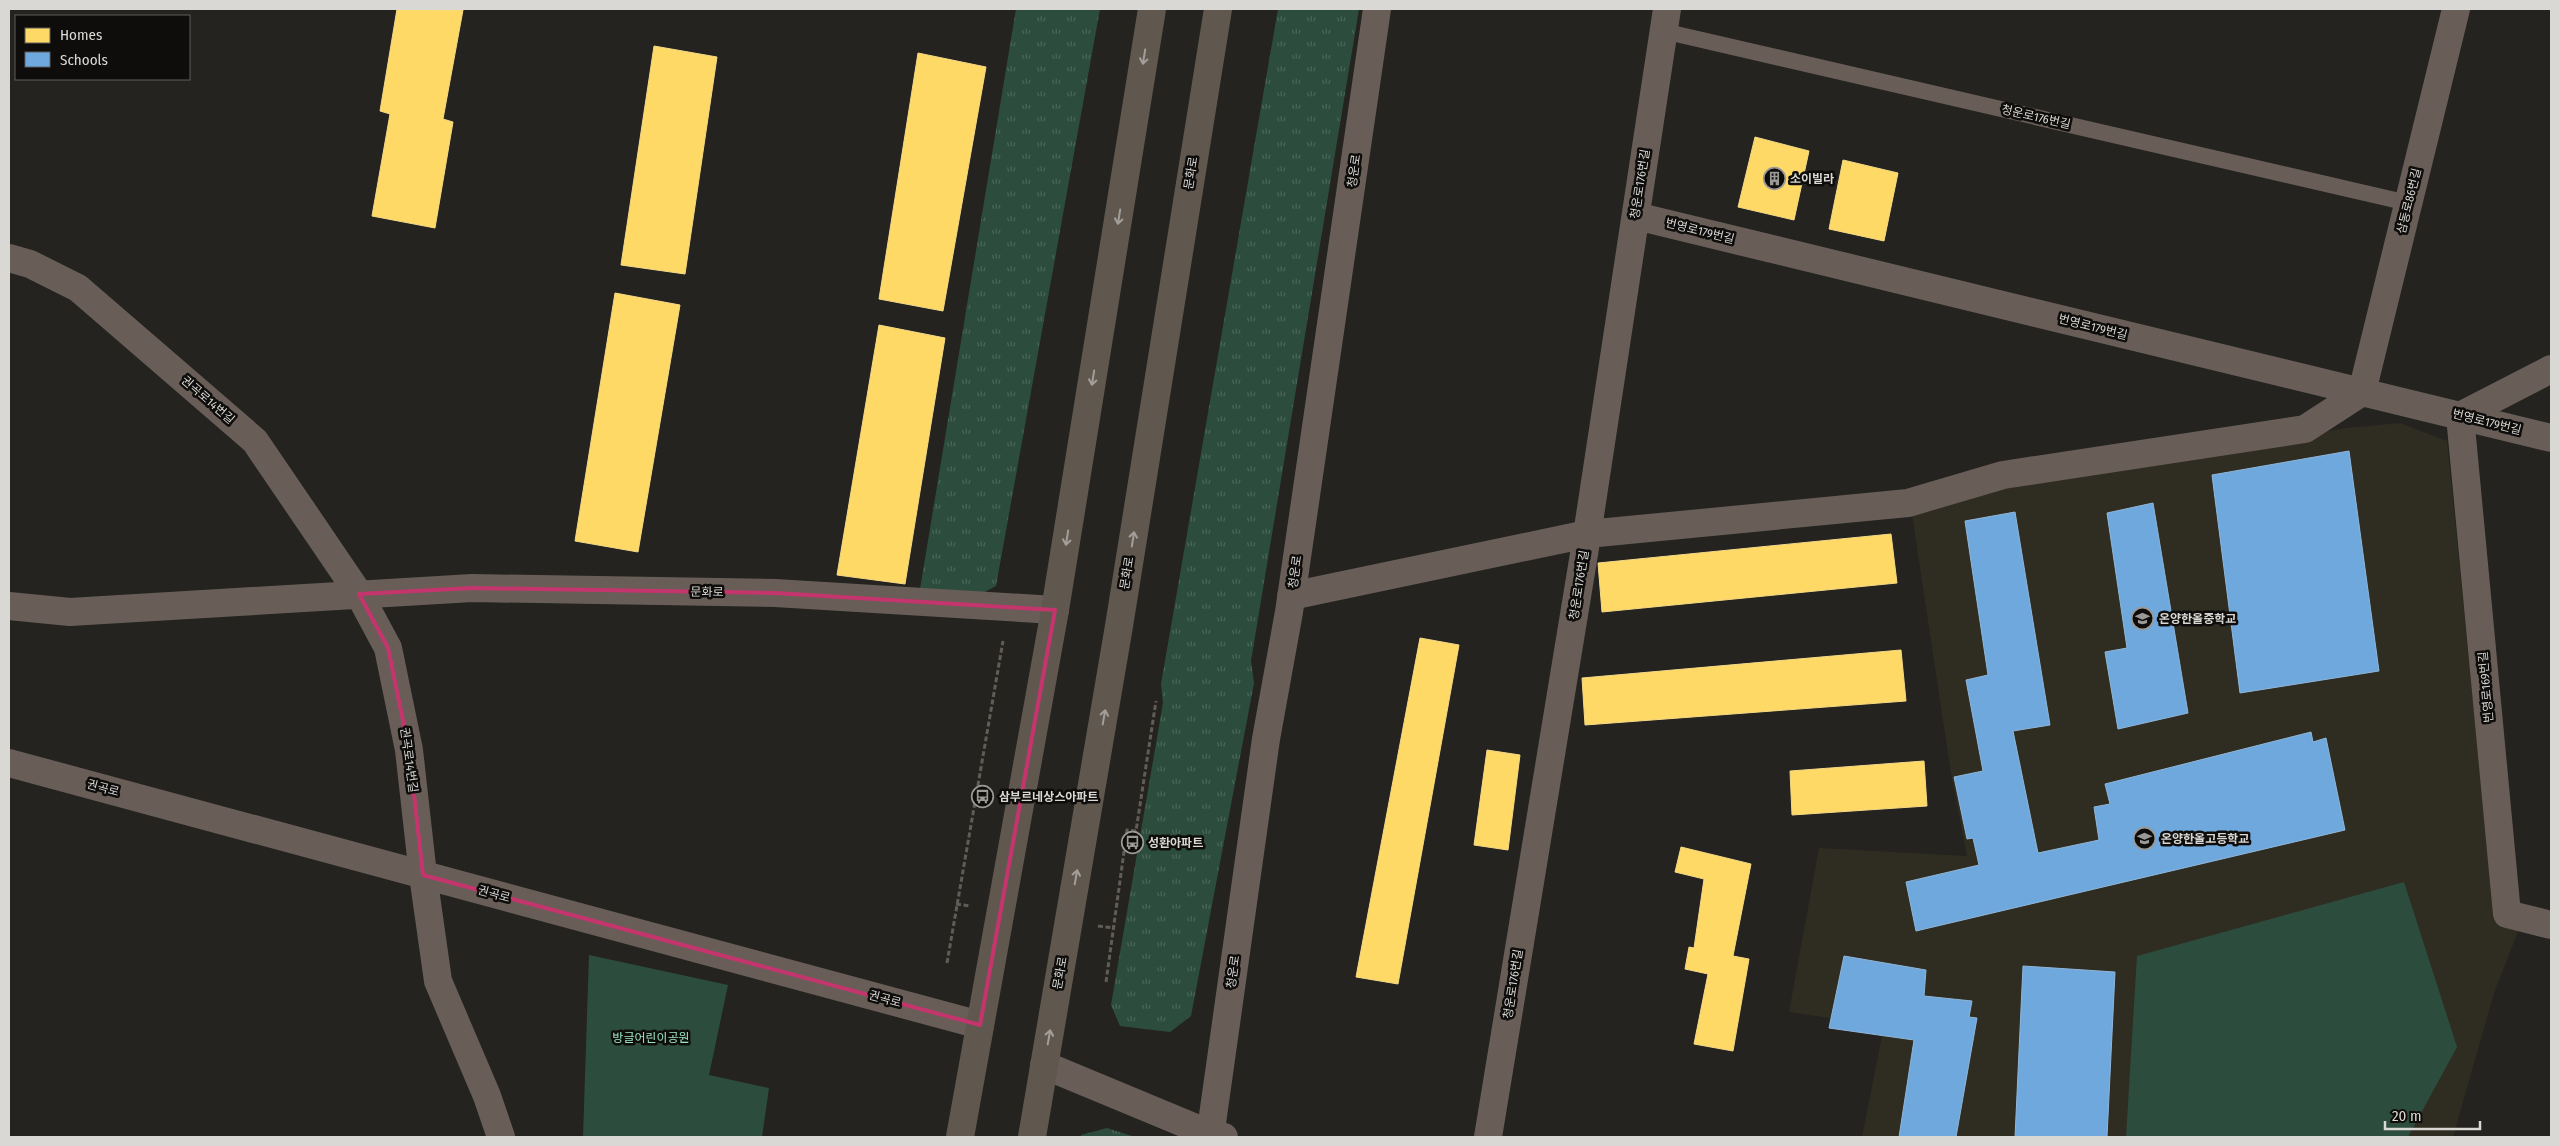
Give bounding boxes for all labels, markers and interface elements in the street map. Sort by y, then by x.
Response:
legend [15,15,190,80]
text: Homes [60,26,102,44]
one-way arrow [1139,49,1149,65]
text: Schools [60,51,108,69]
street label: 청운로176번길 [2000,102,2072,132]
street label: 청운로176번길 [1628,148,1652,220]
street label: 청운로 [1345,154,1363,188]
street label: 문화로 [1181,156,1201,190]
building icon: 소이빌라 [1762,167,1786,191]
street label: 삼동로86번길 [2394,167,2424,235]
place label: 소이빌라 [1790,172,1834,186]
one-way arrow [1113,209,1123,225]
street label: 번영로179번길 [1664,216,1736,246]
street label: 번영로179번길 [2057,312,2129,342]
one-way arrow [1087,369,1097,385]
street label: 권곡로14번길 [179,373,237,427]
street label: 번영로179번길 [2451,407,2523,437]
one-way arrow [1061,530,1071,546]
one-way arrow [1128,532,1138,548]
street label: 청운로176번길 [1567,549,1591,621]
street label: 청운로 [1286,555,1304,589]
street label: 문화로 [1117,556,1137,590]
street label: 문화로 [690,585,724,599]
school or university icon: 온양한올중학교 [2131,607,2155,631]
place label: 온양한올중학교 [2159,612,2236,626]
street label: 번영로169번길 [2476,651,2496,723]
one-way arrow [1099,709,1109,725]
street label: 권곡로14번길 [397,726,421,794]
street label: 권곡로 [85,777,121,799]
bus stop icon: 삼부르네상스아파트 [971,785,995,809]
place label: 삼부르네상스아파트 [999,790,1098,804]
school or university icon: 온양한올고등학교 [2133,827,2157,851]
bus stop icon: 성환아파트 [1120,831,1144,855]
place label: 온양한올고등학교 [2161,832,2249,846]
place label: 성환아파트 [1148,836,1203,850]
one-way arrow [1072,870,1082,886]
street label: 권곡로 [476,883,512,905]
street label: 청운로176번길 [1501,948,1525,1020]
street label: 문화로 [1050,955,1070,991]
street label: 청운로 [1224,955,1242,989]
street label: 권곡로 [867,988,903,1010]
one-way arrow [1045,1030,1055,1046]
park label: 방글어린이공원 [612,1031,690,1045]
scale bar [2385,1098,2480,1130]
text: 20 m [2392,1107,2422,1125]

